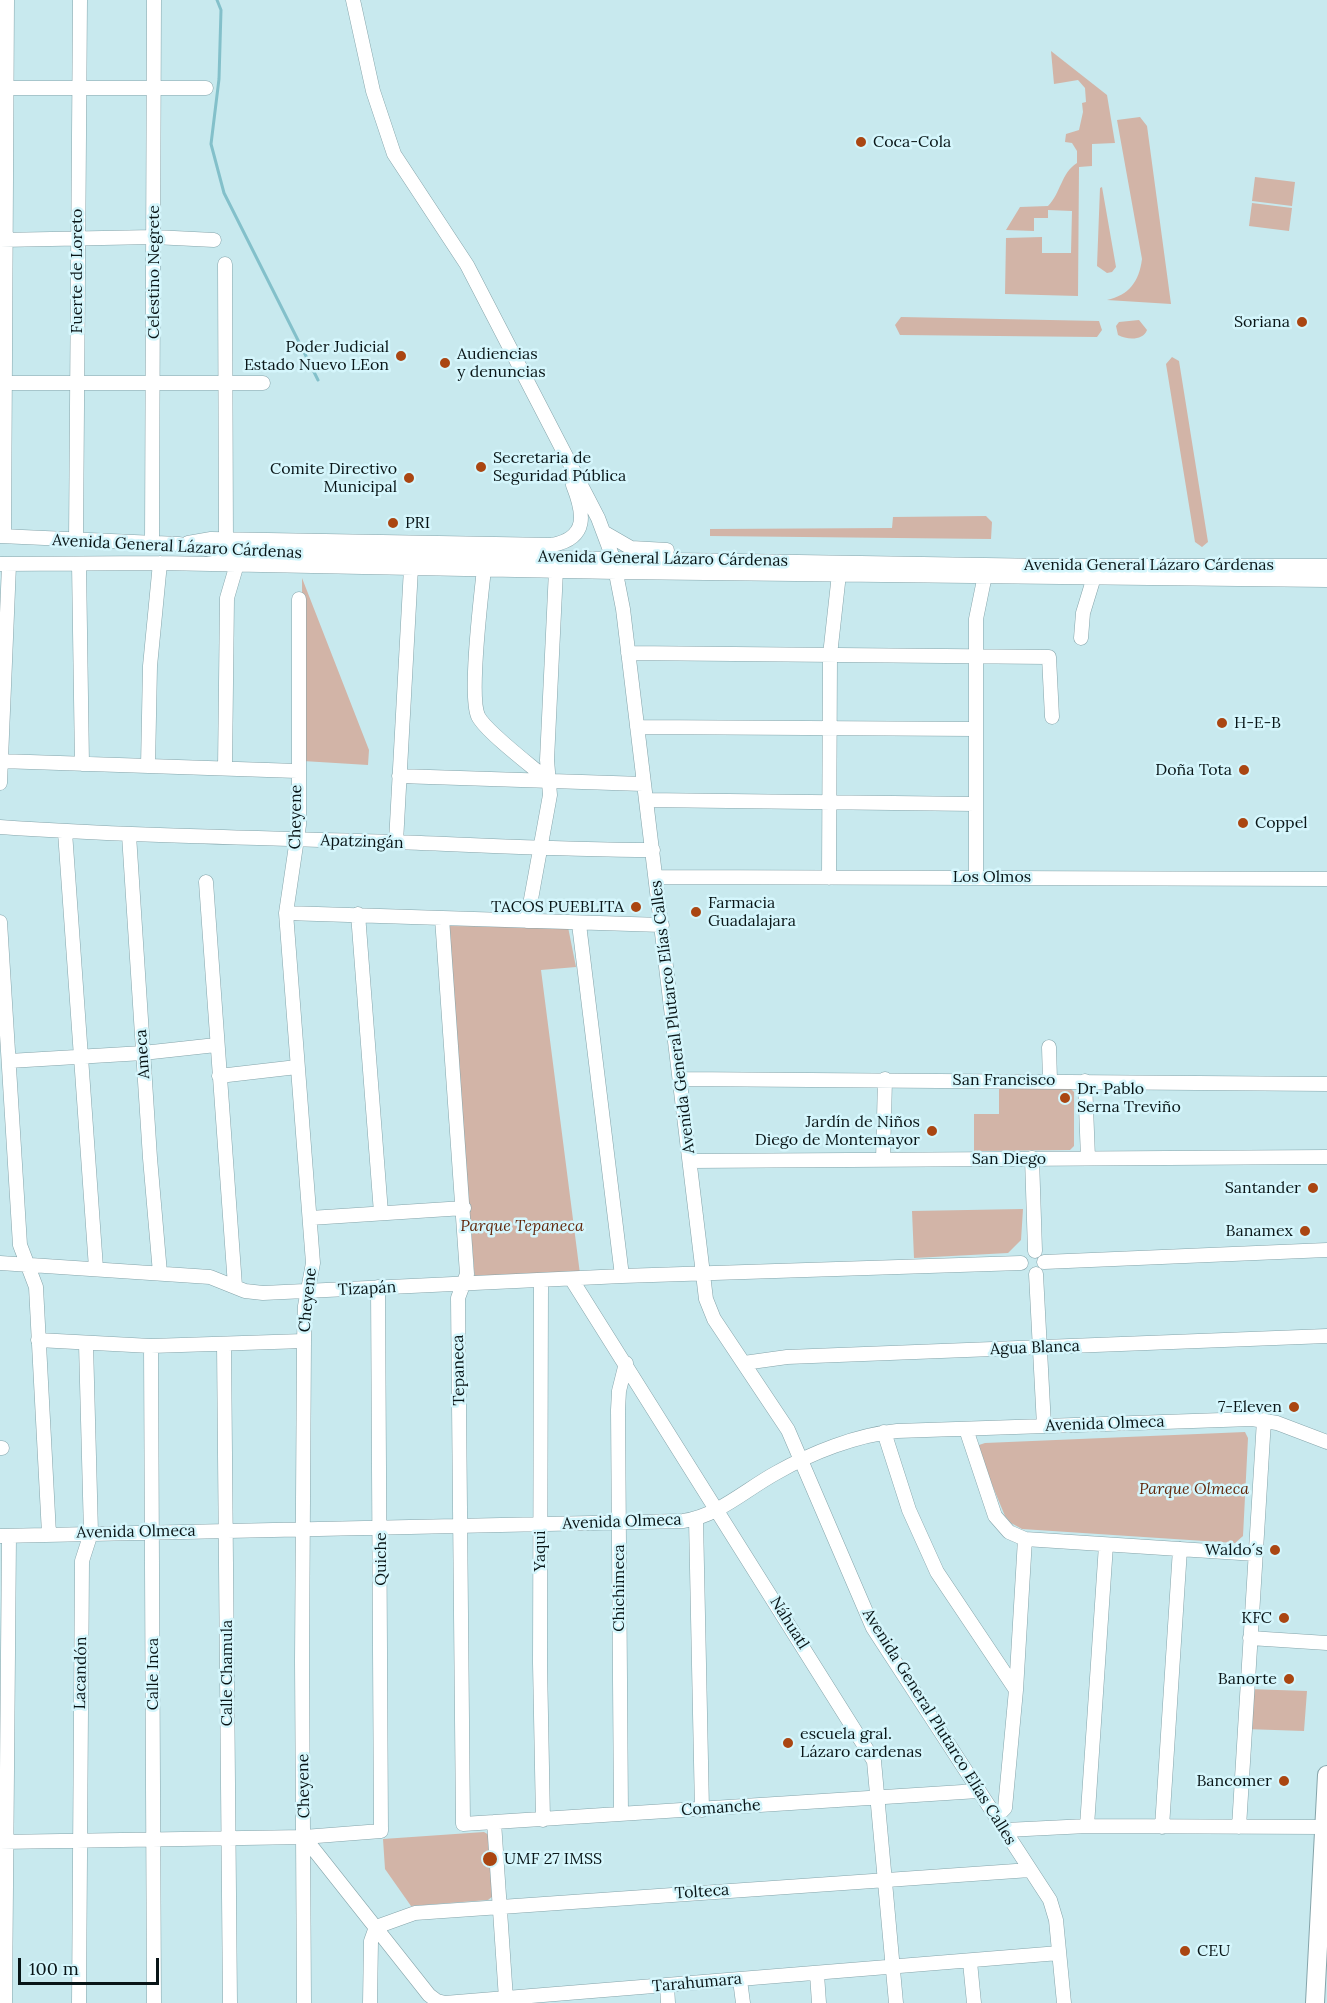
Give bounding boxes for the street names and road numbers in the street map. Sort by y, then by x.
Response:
street label: Celestino Negrete [144,205,164,339]
street label: Fuerte de Loreto [67,209,87,333]
street label: Avenida General Lázaro Cárdenas [52,531,302,563]
street label: Avenida General Lázaro Cárdenas [538,547,788,571]
street label: Avenida General Lázaro Cárdenas [1024,555,1274,575]
street label: Cheyene [286,784,306,850]
street label: Apatzingán [320,831,404,853]
street label: Los Olmos [953,867,1031,887]
street label: Avenida General Plutarco Elías Calles [647,879,699,1155]
street label: Ameca [132,1029,154,1079]
street label: San Francisco [953,1070,1055,1090]
street label: San Diego [972,1149,1046,1169]
street label: Cheyene [295,1267,321,1333]
street label: Tizapán [337,1278,397,1300]
street label: Tepaneca [449,1334,469,1406]
street label: Agua Blanca [990,1337,1080,1359]
street label: Avenida Olmeca [1045,1412,1165,1436]
street label: Avenida Olmeca [562,1510,682,1534]
street label: Avenida Olmeca [76,1521,196,1543]
street label: Yaqui [530,1531,550,1571]
street label: Quiche [371,1532,391,1586]
street label: Chichimeca [609,1544,629,1632]
street label: Náhuatl [765,1593,813,1653]
street label: Avenida General Plutarco Elías Calles [858,1605,1020,1849]
street label: Calle Chamula [217,1620,237,1726]
street label: Lacandón [71,1636,91,1710]
street label: Calle Inca [143,1638,163,1710]
street label: Cheyene [294,1753,314,1819]
street label: Comanche [681,1796,761,1820]
street label: Tolteca [674,1881,730,1903]
street label: Tarahumara [651,1970,743,1996]

